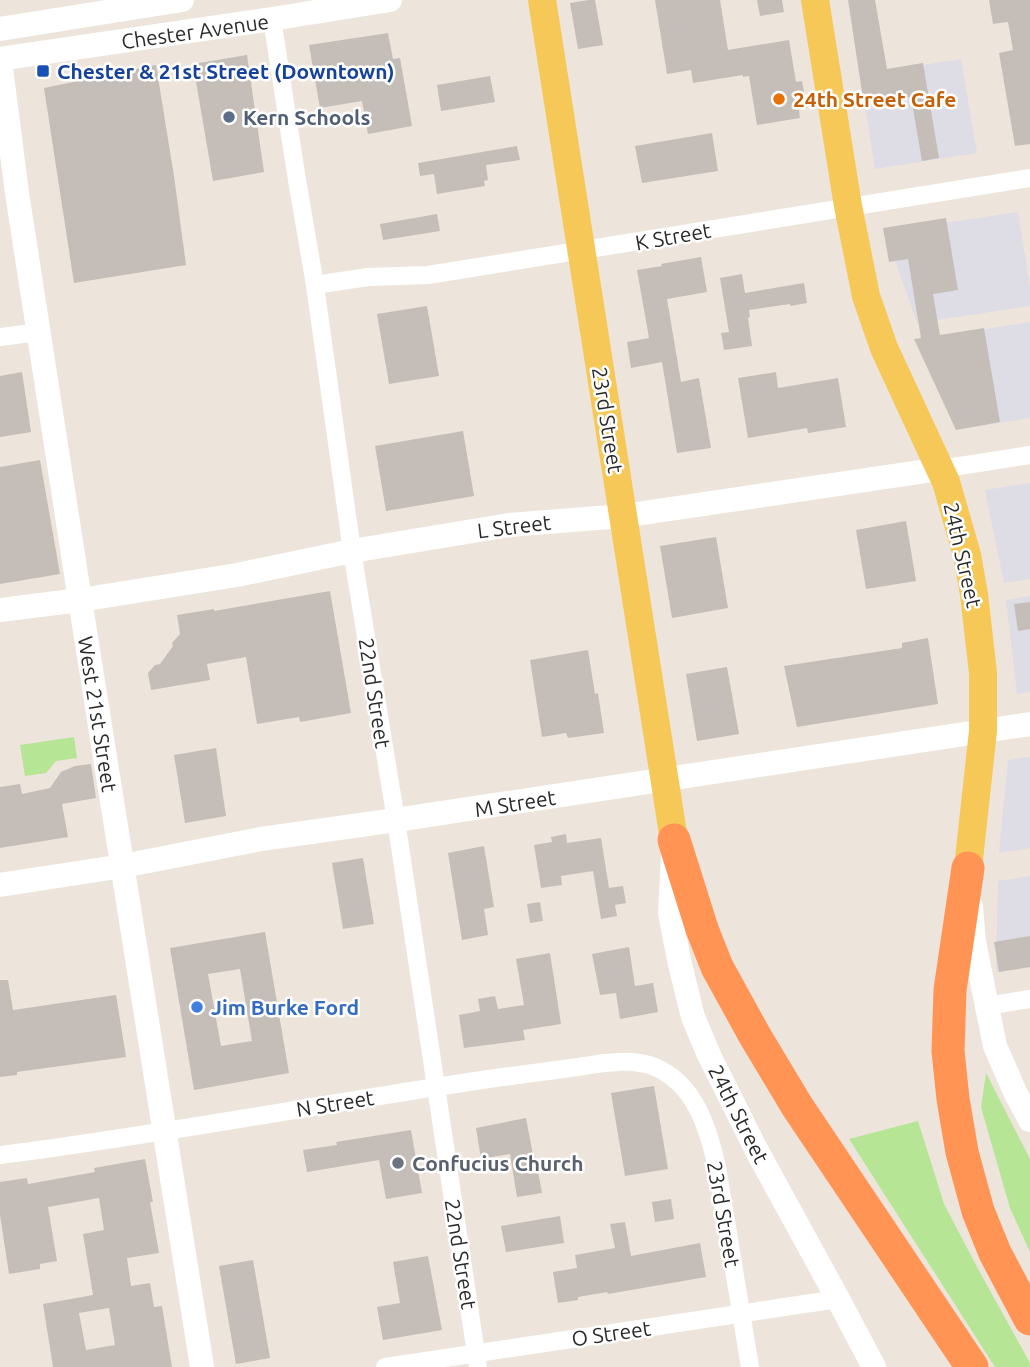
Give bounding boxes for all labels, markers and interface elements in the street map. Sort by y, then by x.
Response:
street label: Chester Avenue [120,9,270,53]
place label: Chester & 21st Street (Downtown) [57,59,394,83]
marker: Chester & 21st Street (Downtown) [35,63,51,79]
place label: 24th Street Cafe [793,87,956,111]
marker: 24th Street Cafe [771,91,787,107]
place label: Kern Schools [243,105,370,129]
marker: Kern Schools [221,109,237,125]
street label: K Street [633,218,713,254]
street label: 23rd Street [588,365,628,475]
street label: 24th Street [939,500,987,610]
street label: L Street [476,510,552,542]
street label: West 21st Street [74,634,122,794]
street label: 22nd Street [354,636,396,750]
street label: M Street [473,785,557,821]
place label: Jim Burke Ford [211,995,359,1019]
marker: Jim Burke Ford [189,999,205,1015]
street label: 24th Street [704,1061,774,1167]
street label: N Street [294,1085,376,1121]
place label: Confucius Church [412,1151,583,1175]
marker: Confucius Church [390,1155,406,1171]
street label: 23rd Street [703,1159,745,1269]
street label: 22nd Street [440,1197,482,1311]
street label: O Street [570,1316,652,1350]

